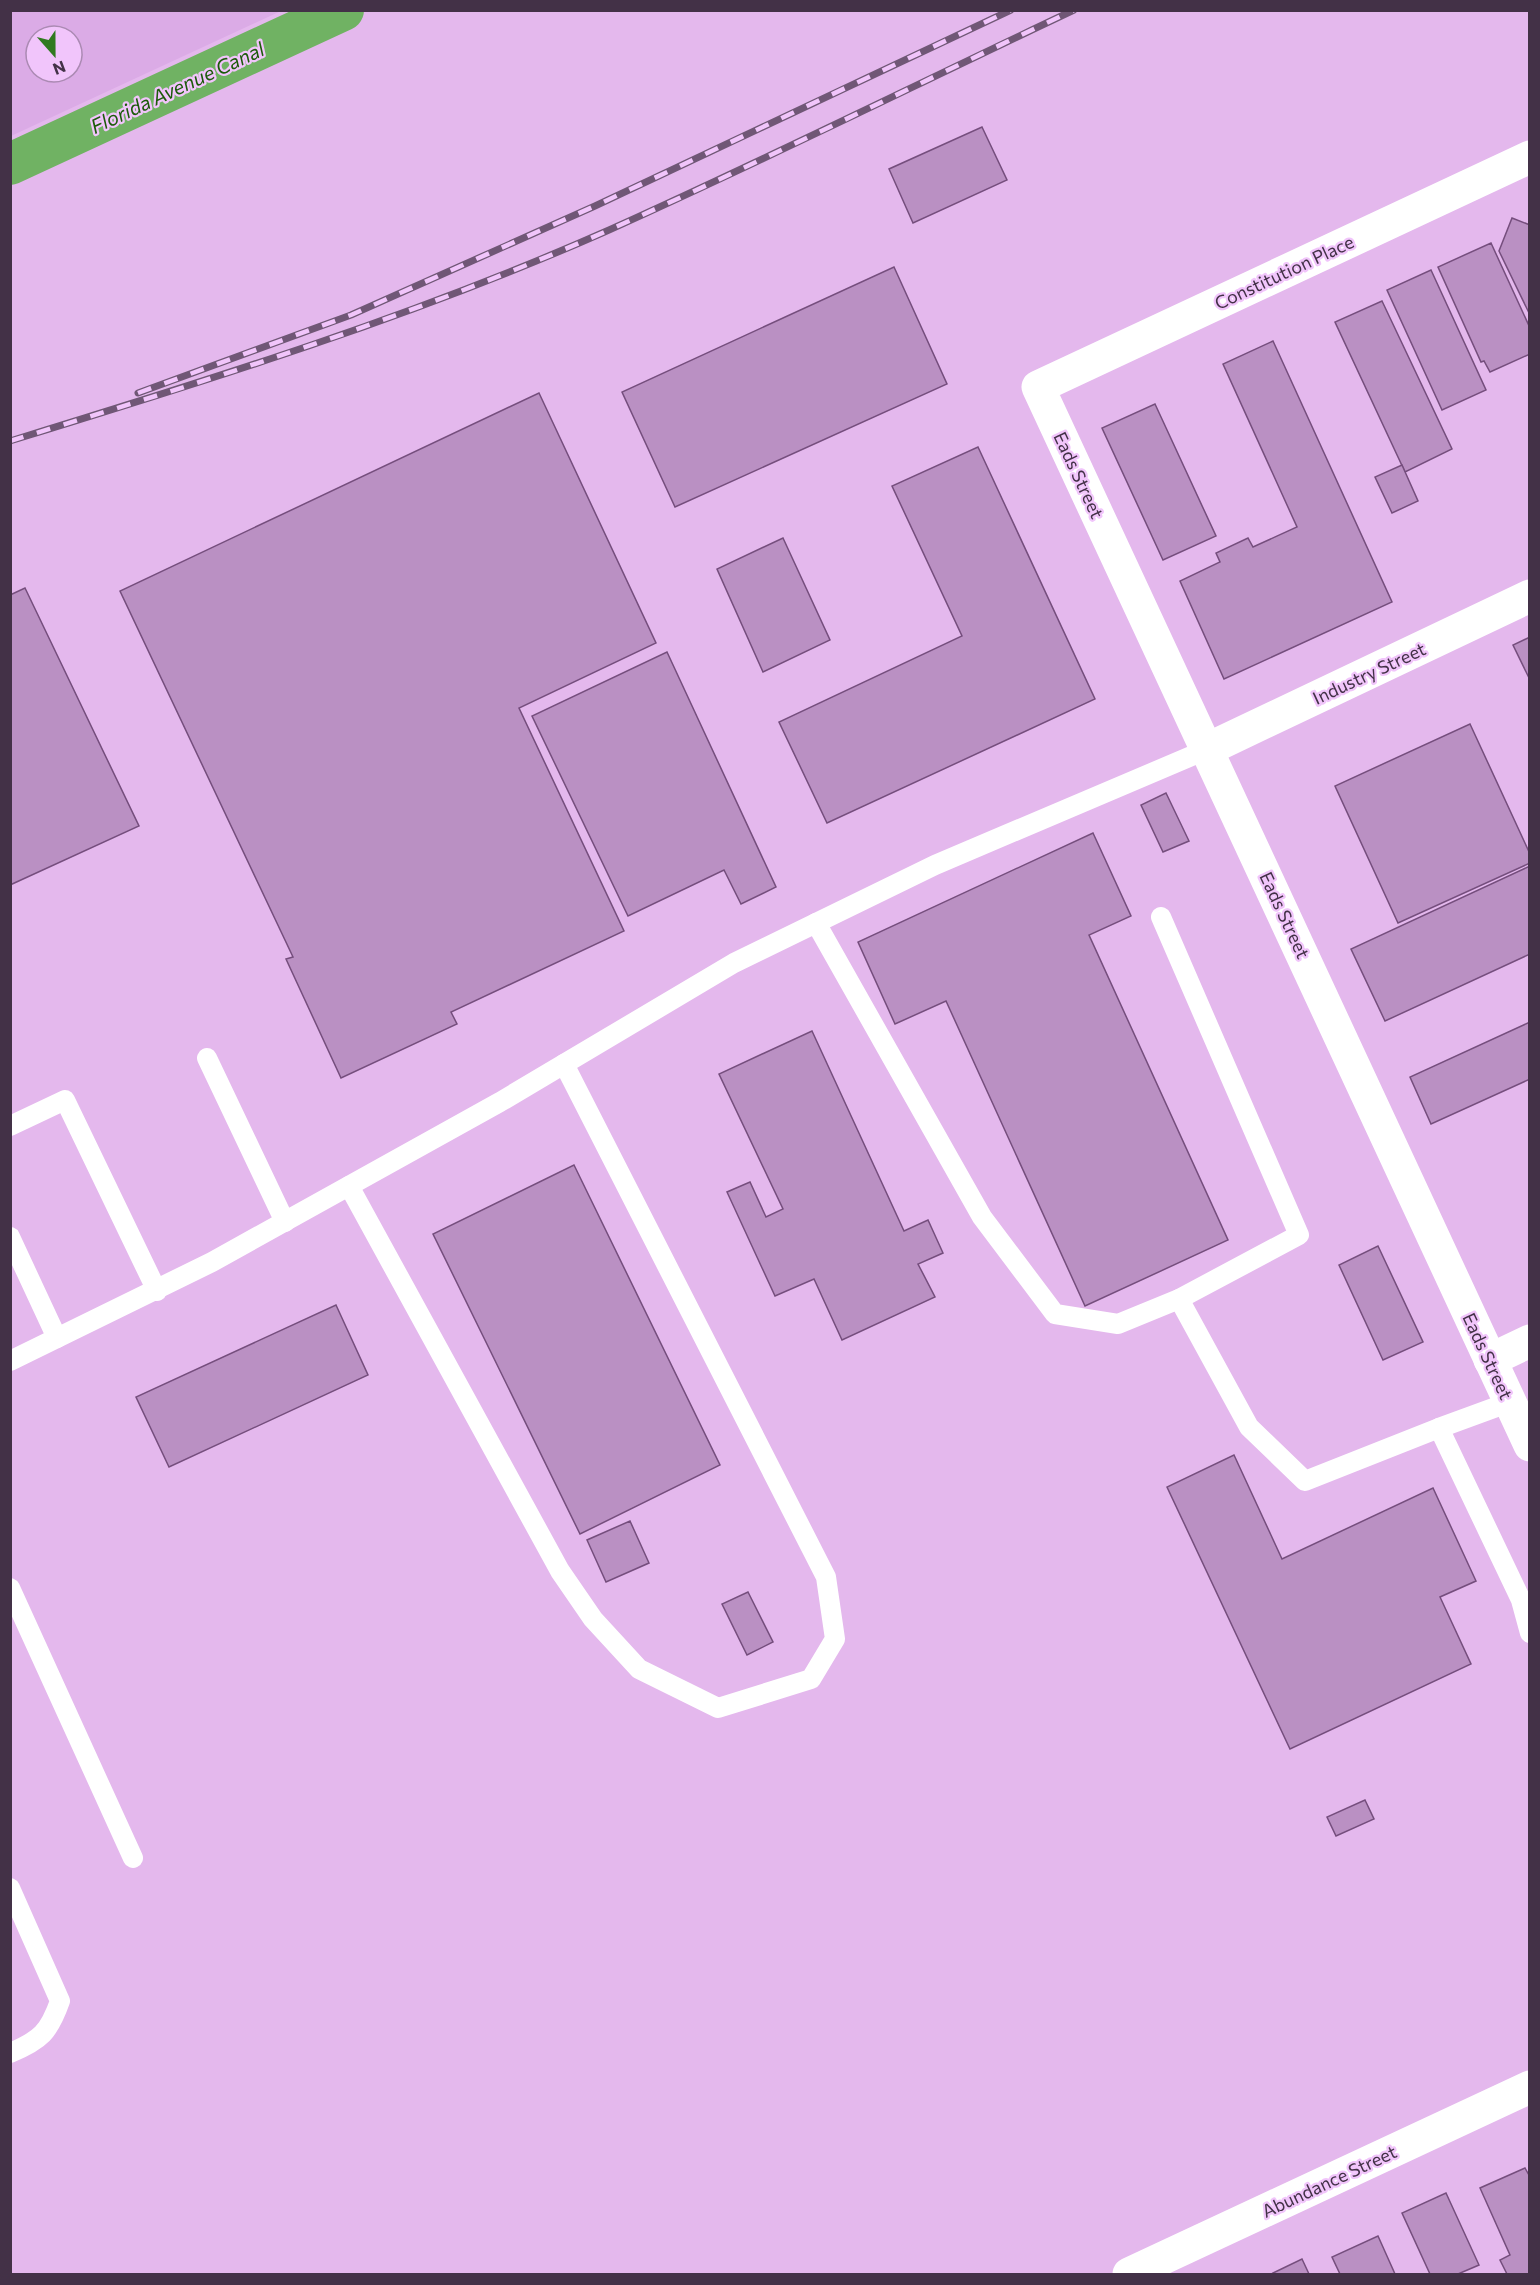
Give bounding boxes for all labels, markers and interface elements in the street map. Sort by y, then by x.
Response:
north arrow [24,24,84,84]
water label: Florida Avenue Canal [86,36,269,138]
text: N [51,57,69,79]
street label: Constitution Place [1211,230,1357,314]
street label: Eads Street [1049,428,1109,522]
street label: Industry Street [1309,637,1429,709]
street label: Eads Street [1255,868,1315,962]
street label: Eads Street [1458,1309,1518,1403]
street label: Abundance Street [1258,2140,1400,2222]

